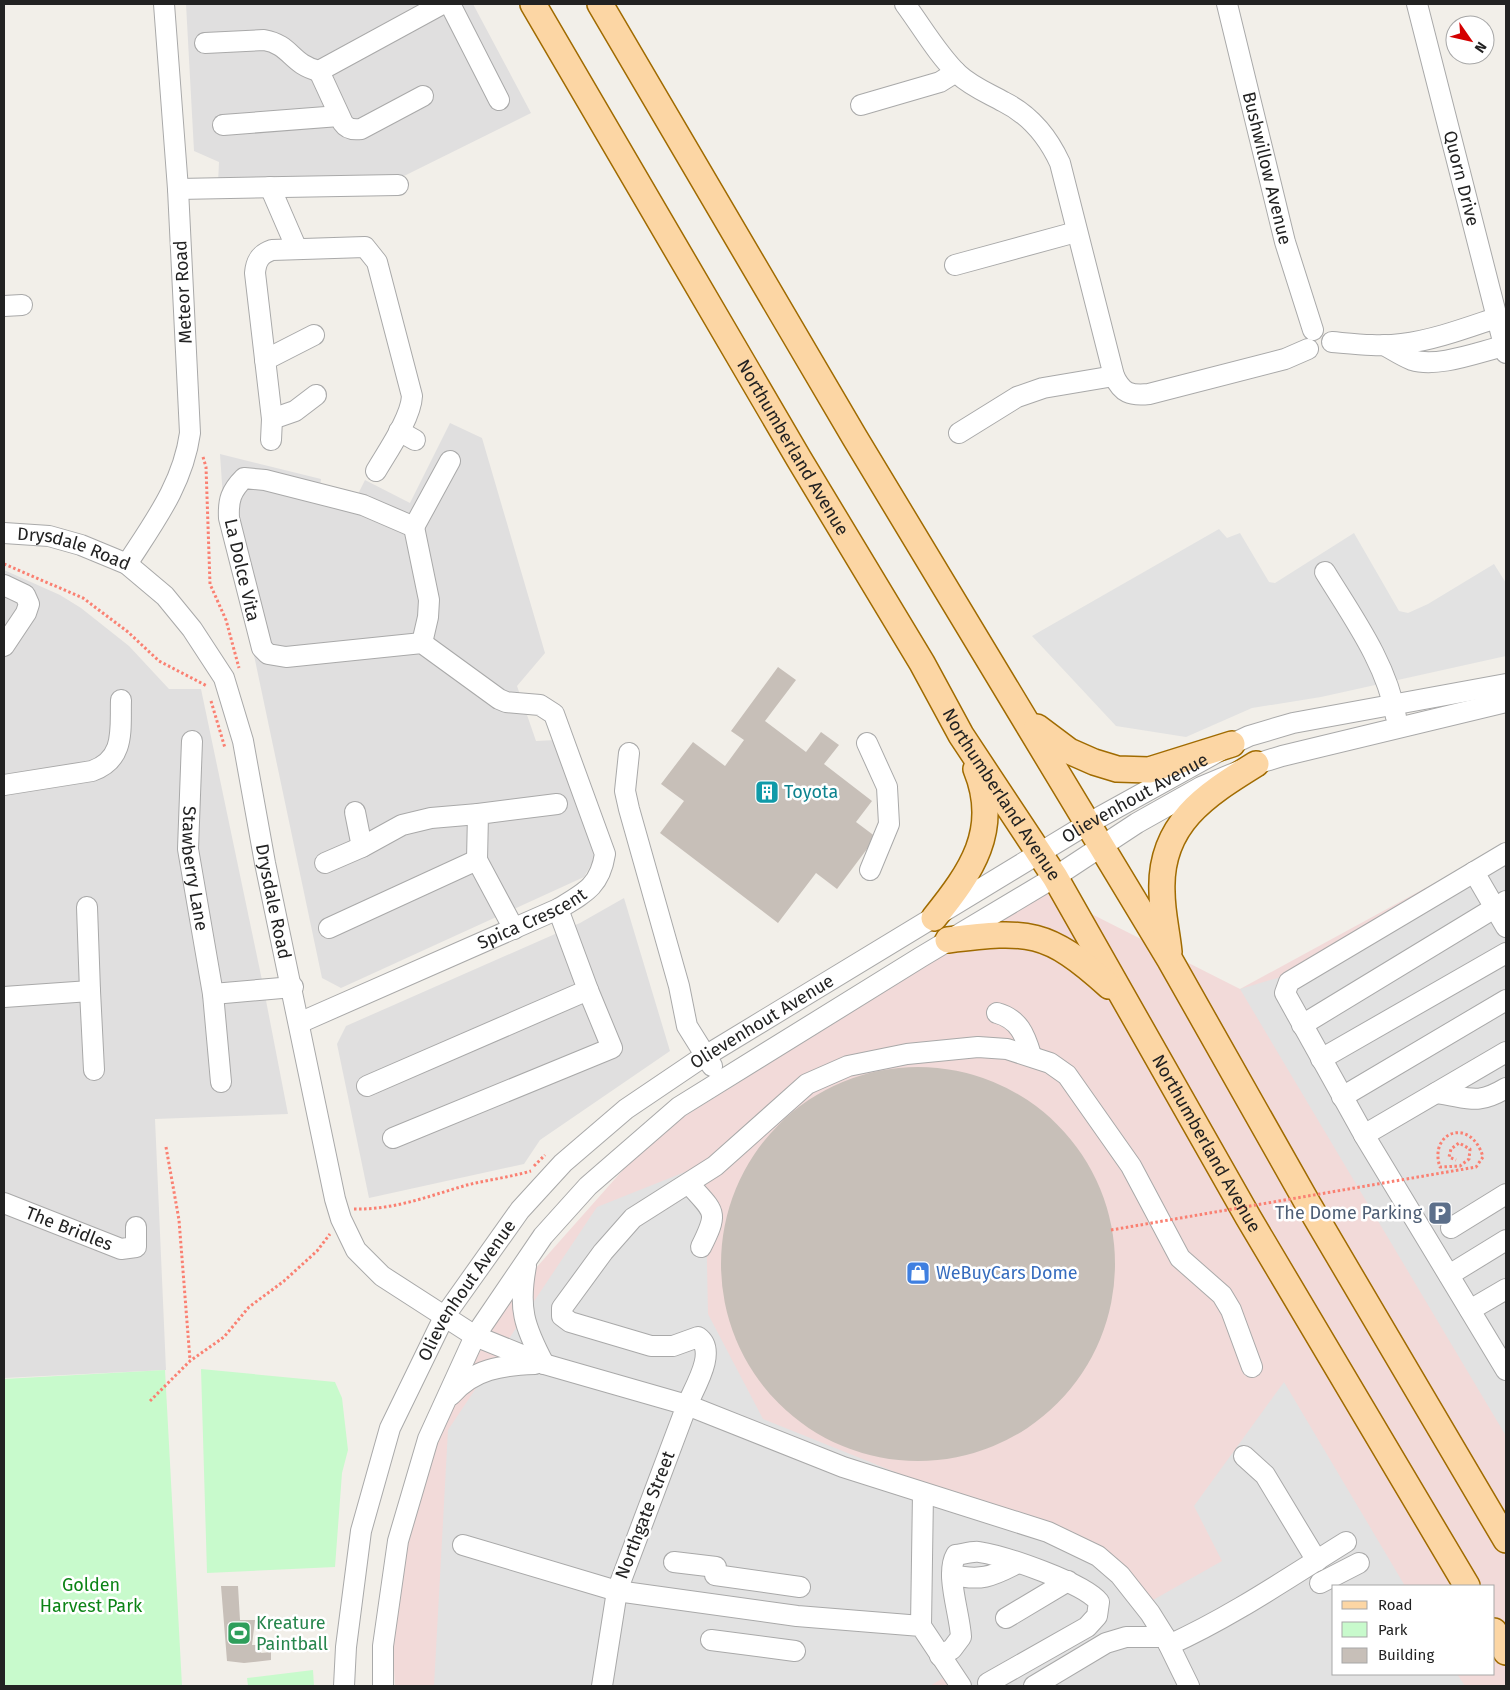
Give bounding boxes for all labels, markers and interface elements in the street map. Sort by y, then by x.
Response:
north arrow [1445,15,1495,65]
text: N [1471,38,1490,56]
street label: Bushwillow Avenue [1238,89,1296,247]
street label: Quorn Drive [1439,128,1484,229]
street label: Meteor Road [169,240,197,344]
street label: Northumberland Avenue [732,355,854,540]
street label: La Dolce Vita [220,517,264,623]
street label: Drysdale Road [17,523,134,575]
street label: Northumberland Avenue [938,705,1065,885]
street label: Olievenhout Avenue [1058,748,1212,848]
building icon: Toyota [754,779,780,805]
place label: Toyota [784,781,838,803]
street label: Stawberry Lane [176,806,213,933]
street label: Drysdale Road [251,842,296,961]
street label: Spica Crescent [474,883,591,954]
street label: Olievenhout Avenue [686,970,838,1074]
street label: Northumberland Avenue [1147,1051,1266,1237]
parking icon: The Dome Parking [1427,1200,1453,1226]
street label: The Bridles [22,1202,116,1256]
place label: The Dome Parking [1275,1202,1423,1224]
street label: Olievenhout Avenue [413,1215,521,1365]
shop icon: WeBuyCars Dome [905,1260,931,1286]
place label: WeBuyCars Dome [936,1262,1078,1284]
street label: Northgate Street [610,1447,680,1582]
park label: Golden Harvest Park [40,1574,143,1617]
legend [1332,1585,1495,1675]
text: Road [1378,1596,1413,1614]
place label: Kreature Paintball [256,1612,328,1655]
sports icon: Kreature Paintball [226,1620,252,1646]
text: Park [1378,1621,1408,1639]
text: Building [1378,1646,1434,1664]

